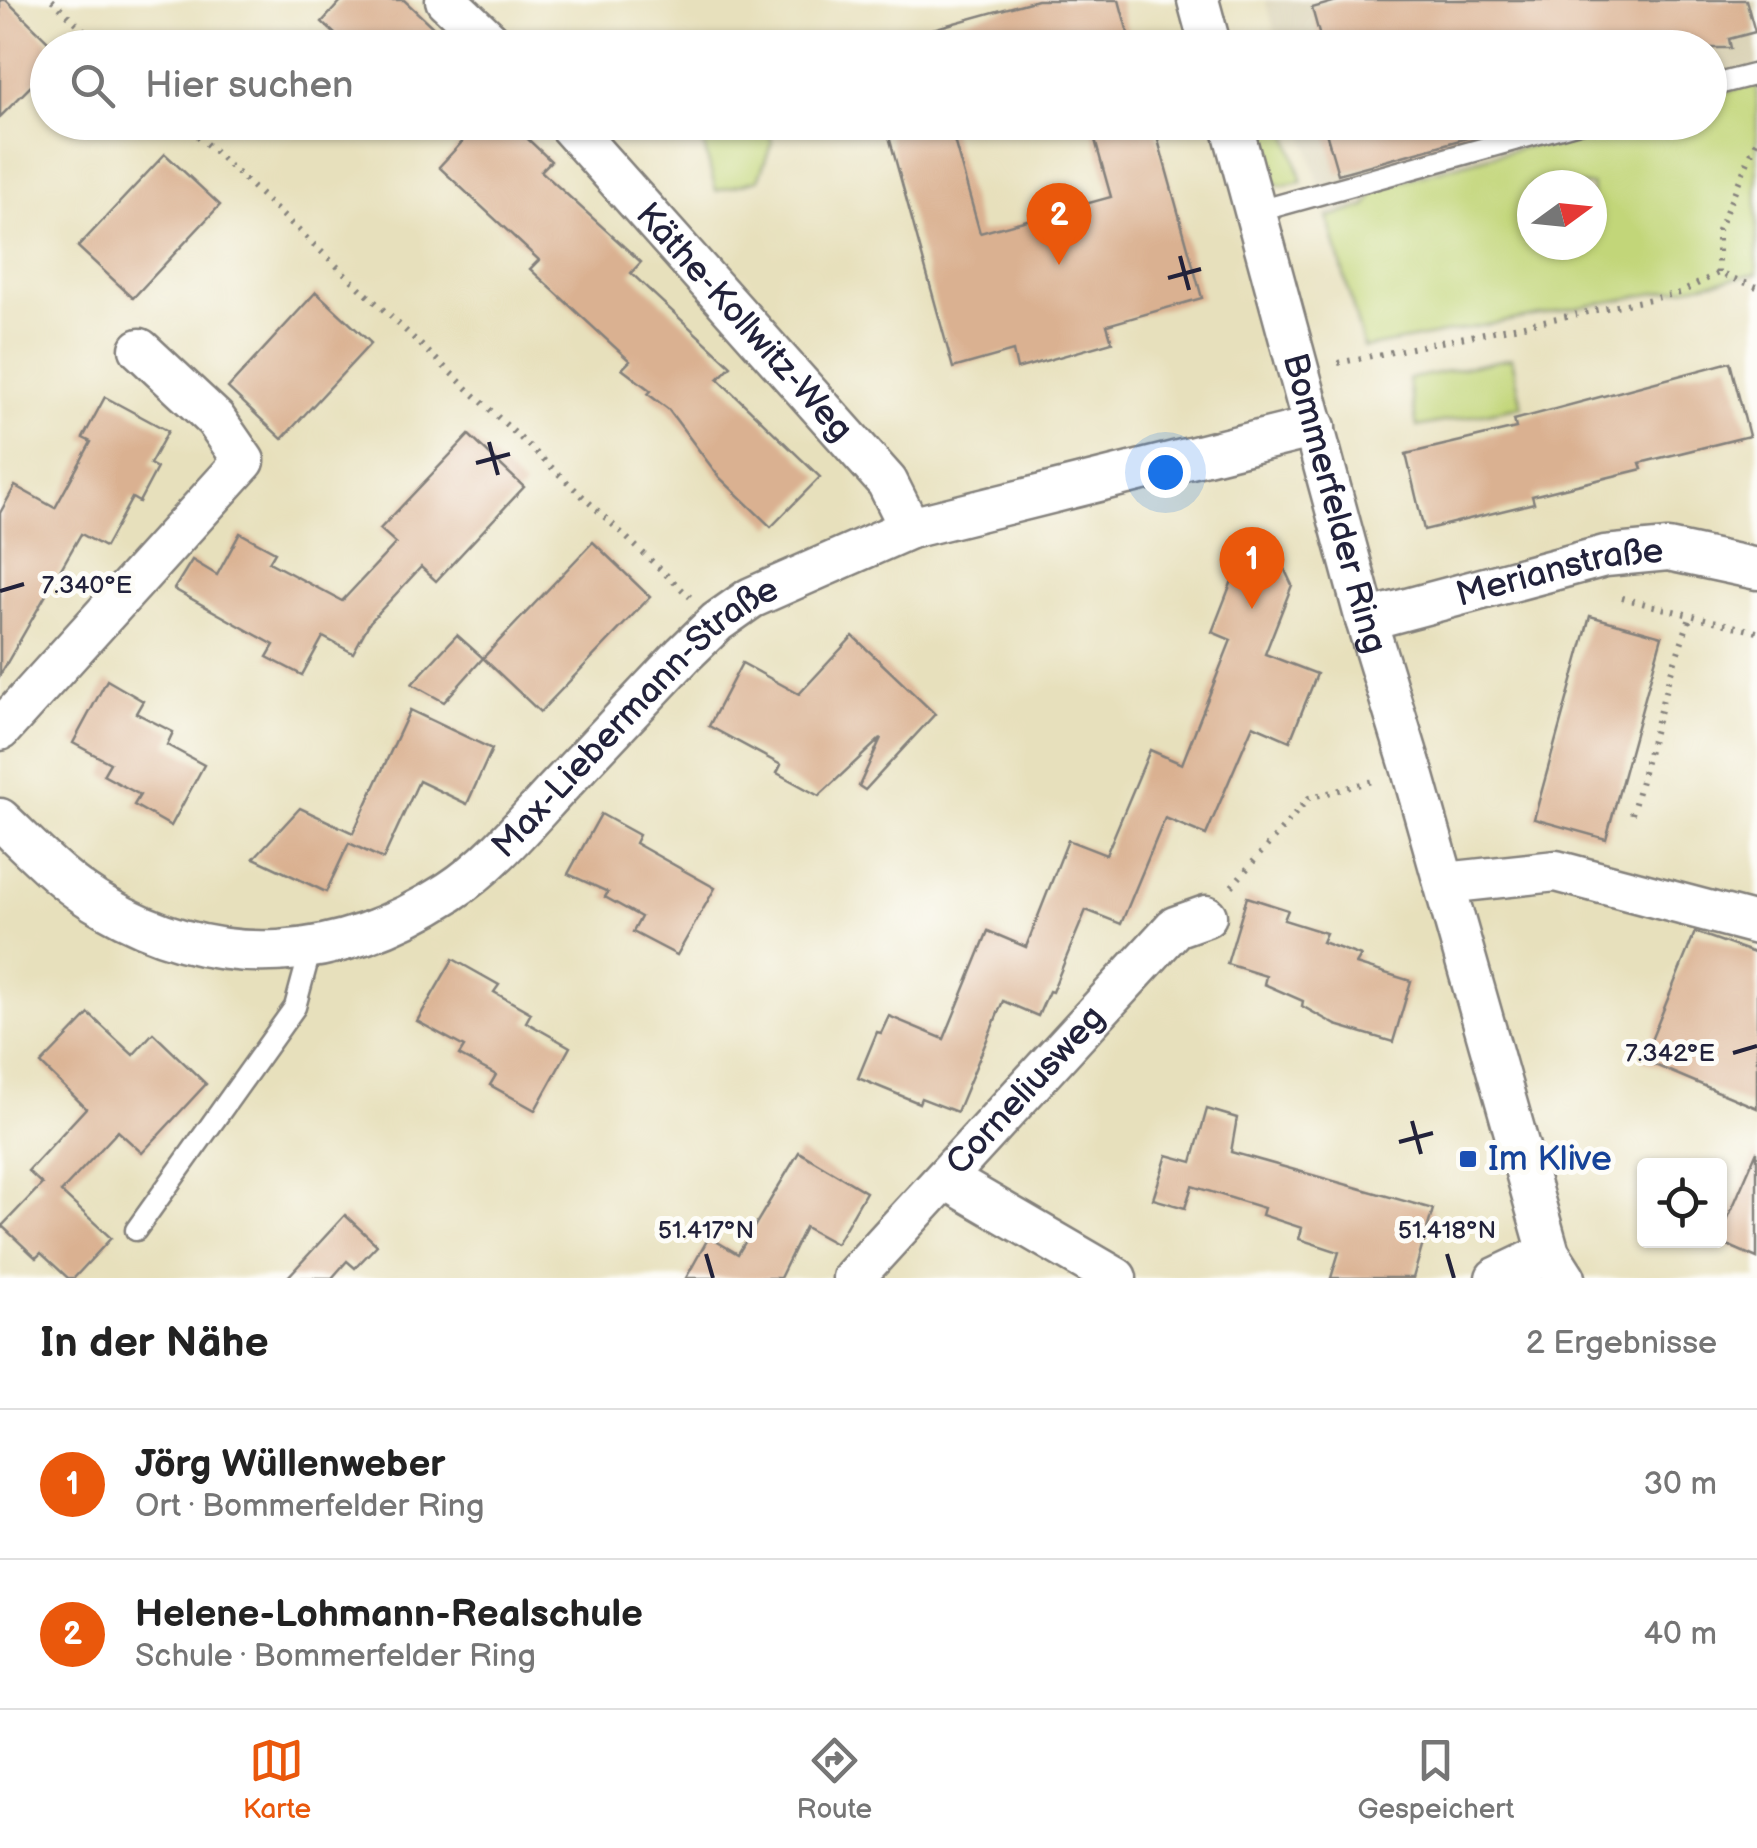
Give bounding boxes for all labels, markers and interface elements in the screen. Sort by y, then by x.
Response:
search box [30,30,1727,140]
icon: search [65,58,120,113]
text: Hier suchen [145,63,353,108]
north arrow [1517,170,1607,260]
pin: 2 [1026,182,1092,265]
street label: Käthe-Kollwitz-Weg [627,194,862,450]
street label: Bommerfelder Ring [1273,349,1396,658]
your location [1140,447,1191,498]
pin: 1 [1220,526,1284,609]
street label: Merianstraße [1451,529,1665,616]
street label: Max-Liebermann-Straße [483,567,785,867]
text: 7.340°E [42,570,132,601]
street label: Corneliusweg [937,996,1114,1184]
text: 7.342°E [1625,1038,1715,1069]
place label: Im Klive [1488,1138,1612,1181]
marker: Im Klive [1457,1148,1479,1170]
map controls [1637,1158,1727,1248]
button: locate [1637,1158,1727,1248]
text: 51.417°N [658,1215,754,1246]
text: 51.418°N [1398,1215,1496,1246]
text: In der Nähe [40,1318,269,1369]
text: 2 Ergebnisse [1526,1324,1717,1363]
text: Jörg Wüllenweber [135,1442,445,1487]
text: 1 [66,1465,79,1504]
text: 30 m [1643,1465,1717,1504]
text: Ort · Bommerfelder Ring [135,1487,484,1526]
text: Helene-Lohmann-Realschule [135,1592,643,1637]
text: 2 [63,1615,82,1654]
text: 40 m [1644,1615,1717,1654]
text: Schule · Bommerfelder Ring [135,1637,536,1676]
tab: Karte [243,1733,311,1826]
tab: Route [797,1733,872,1826]
tab: Gespeichert [1357,1733,1514,1826]

